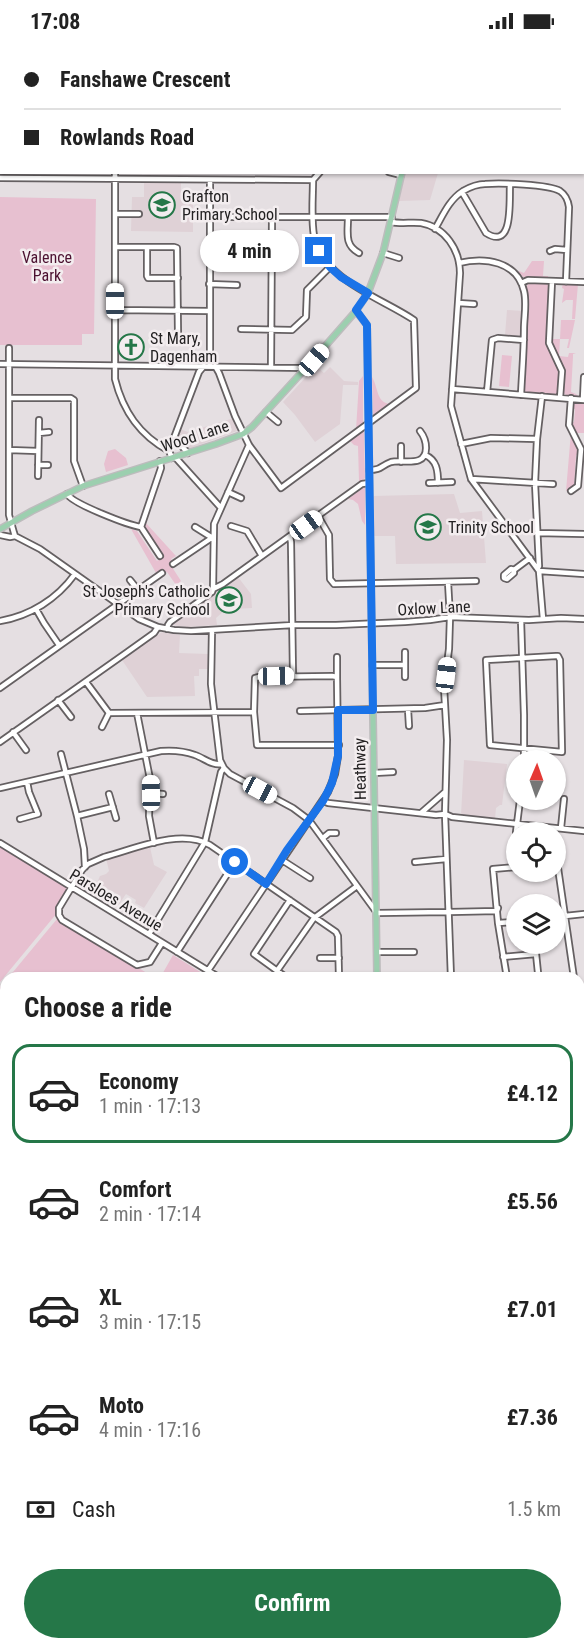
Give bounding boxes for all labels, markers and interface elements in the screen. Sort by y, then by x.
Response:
text: 17:08 [30,9,81,34]
text: Fanshawe Crescent [60,67,230,92]
text: Rowlands Road [60,125,194,150]
place label: Grafton Primary School [182,187,278,224]
school or university icon: Grafton Primary School [147,190,177,220]
callout: 4 min [199,230,298,272]
route end [305,237,332,264]
text: 4 min [227,239,272,263]
park label: Valence Park [22,248,72,285]
car [106,283,124,319]
place label: St Mary, Dagenham [150,329,217,366]
church icon: St Mary, Dagenham [116,332,146,362]
car [295,341,333,379]
street label: Wood Lane [159,416,231,456]
car [286,507,326,543]
school or university icon: Trinity School [413,512,443,542]
place label: Trinity School [448,518,534,537]
place label: St Joseph's Catholic Primary School [83,582,210,619]
school or university icon: St Joseph's Catholic Primary School [214,585,244,615]
street label: Oxlow Lane [397,597,471,619]
car [435,656,457,694]
car [258,667,294,685]
street label: Heathway [350,737,370,800]
north arrow [506,750,566,810]
map controls [506,750,566,954]
car [240,774,280,806]
car [142,775,160,811]
button: locate [506,822,566,882]
route start [221,848,248,875]
street label: Parsloes Avenue [66,865,166,935]
button: layers [506,894,566,954]
text: Choose a ride [24,992,172,1024]
icon: car [27,1067,81,1121]
text: Economy [99,1069,179,1094]
text: £4.12 [507,1081,558,1106]
text: 1 min · 17:13 [99,1094,201,1118]
icon: car [27,1175,81,1229]
text: Comfort [99,1177,172,1202]
text: £5.56 [507,1189,558,1214]
text: 2 min · 17:14 [99,1202,201,1226]
icon: car [27,1283,81,1337]
text: XL [99,1285,122,1310]
text: £7.01 [507,1297,558,1322]
text: 3 min · 17:15 [99,1310,201,1334]
icon: car [27,1391,81,1445]
text: Moto [99,1393,144,1418]
text: £7.36 [507,1405,558,1430]
text: 4 min · 17:16 [99,1418,201,1442]
icon: cash [24,1493,57,1526]
text: Cash [72,1497,116,1522]
text: 1.5 km [507,1497,561,1521]
button: Confirm [24,1569,561,1638]

